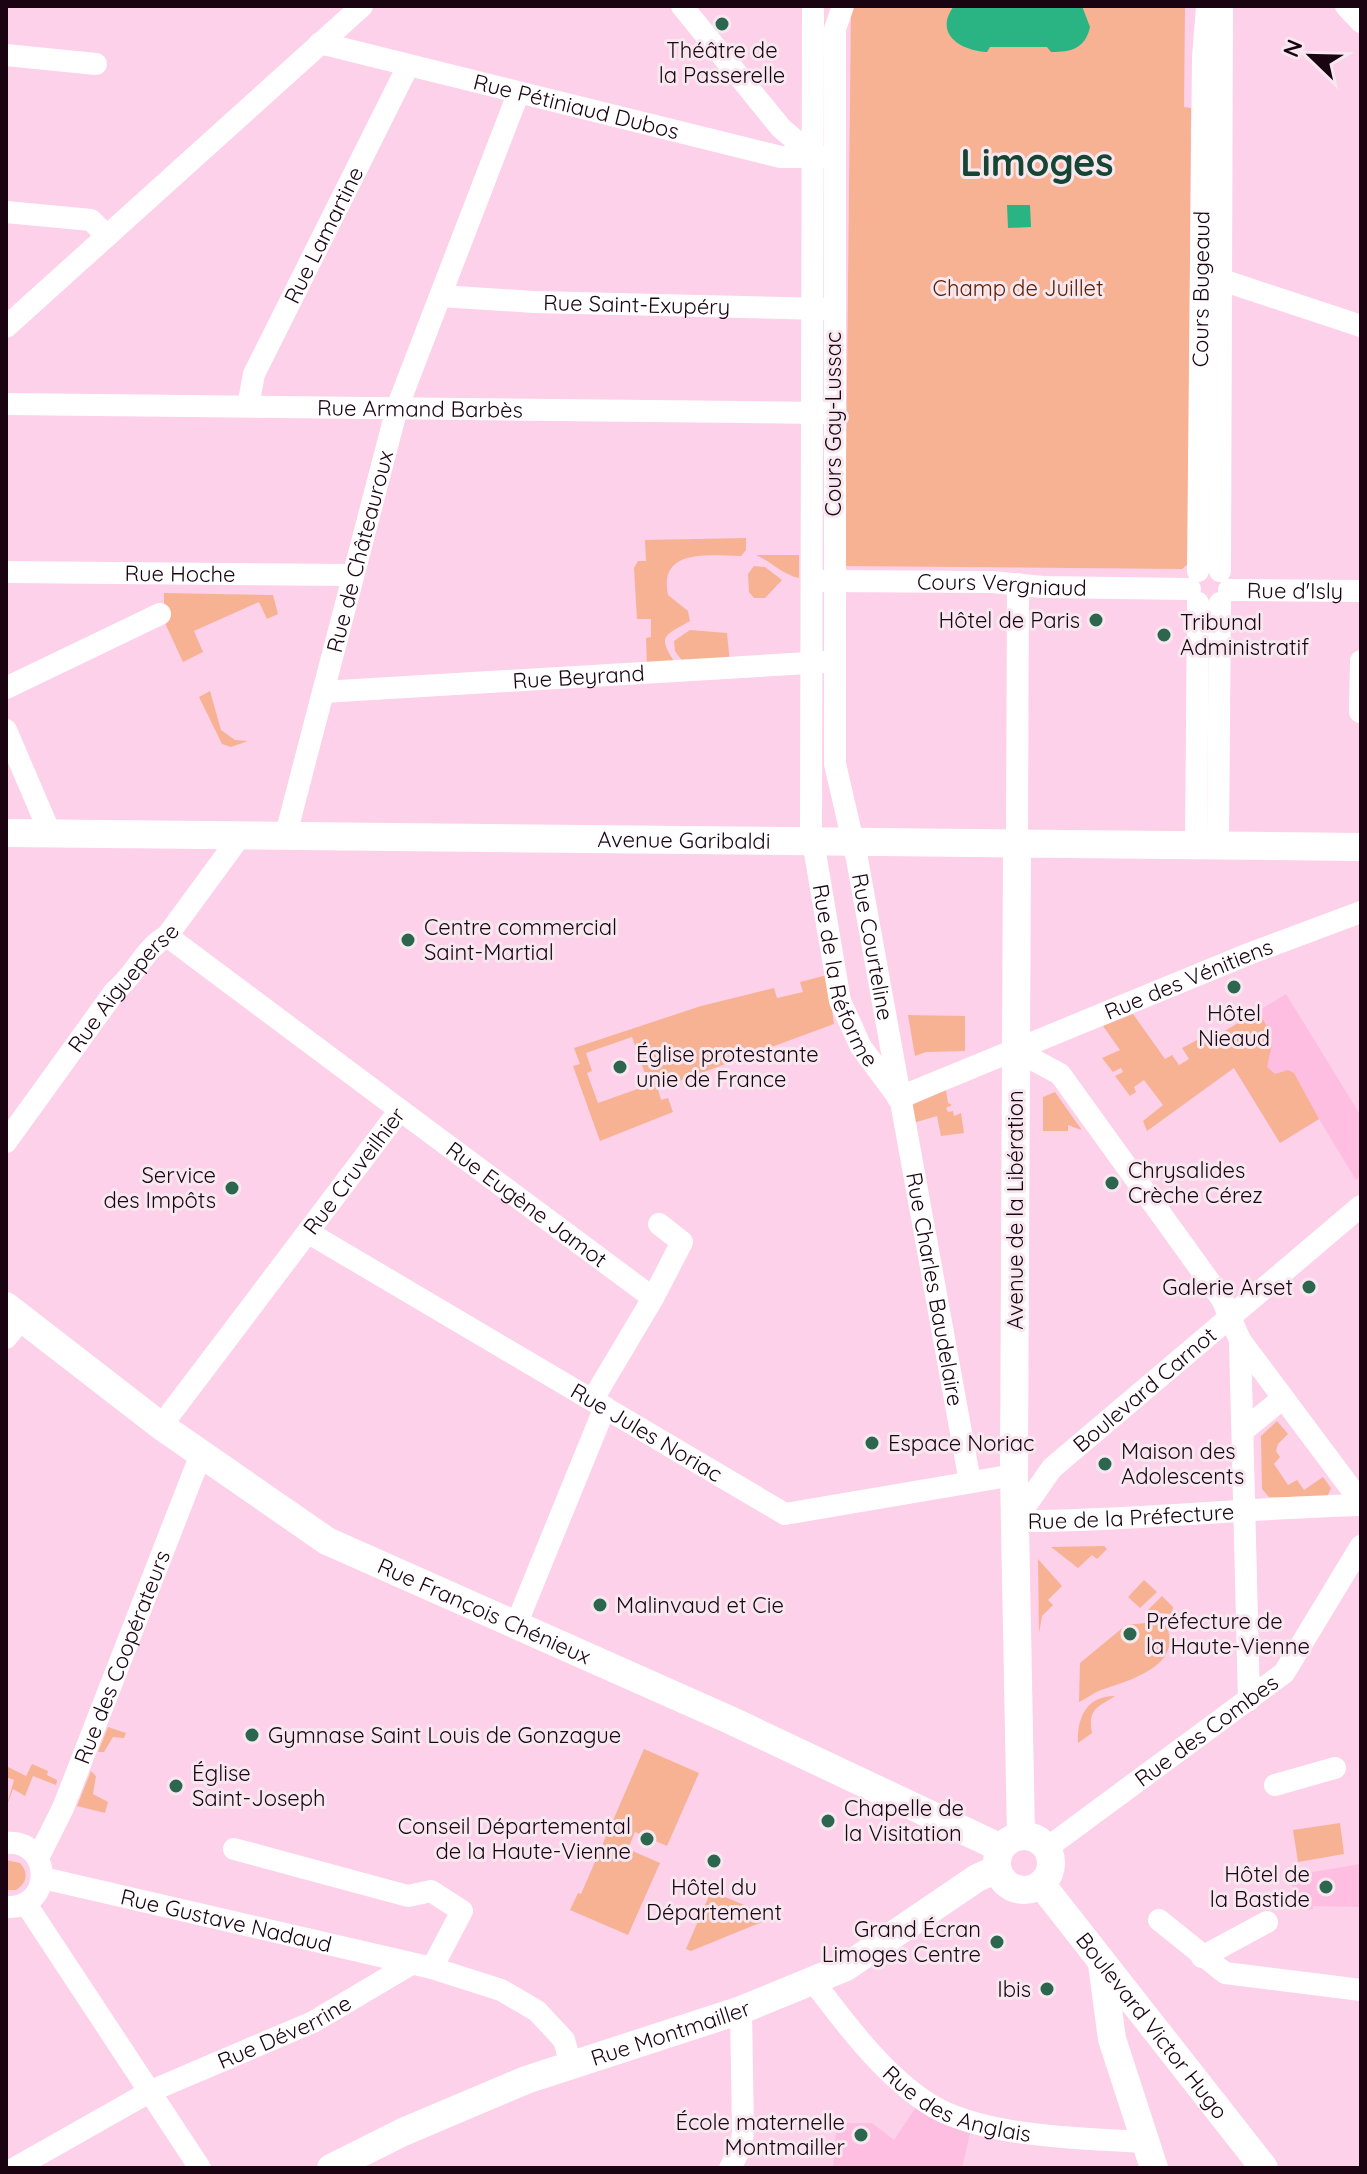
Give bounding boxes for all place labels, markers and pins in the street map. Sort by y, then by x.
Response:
marker: Théâtre de la Passerelle [713,15,731,33]
place label: Théâtre de la Passerelle [659,36,785,89]
place label: Hôtel de Paris [938,606,1080,634]
place label: Tribunal Administratif [1180,608,1309,661]
marker: Hôtel de Paris [1087,611,1105,629]
marker: Tribunal Administratif [1155,626,1173,644]
place label: Centre commercial Saint-Martial [424,913,617,966]
marker: Centre commercial Saint-Martial [399,931,417,949]
marker: Hôtel Nieaud [1225,978,1243,996]
place label: Hôtel Nieaud [1198,999,1270,1052]
place label: Église protestante unie de France [636,1040,819,1093]
marker: Église protestante unie de France [611,1058,629,1076]
place label: Chrysalides Crèche Cérez [1128,1156,1263,1209]
place label: Service des Impôts [104,1161,216,1214]
marker: Chrysalides Crèche Cérez [1103,1174,1121,1192]
marker: Service des Impôts [223,1179,241,1197]
place label: Galerie Arset [1162,1273,1293,1301]
marker: Galerie Arset [1300,1278,1318,1296]
place label: Espace Noriac [888,1429,1035,1457]
marker: Espace Noriac [863,1434,881,1452]
place label: Maison des Adolescents [1121,1437,1244,1490]
marker: Maison des Adolescents [1096,1455,1114,1473]
place label: Malinvaud et Cie [616,1591,784,1619]
marker: Malinvaud et Cie [591,1596,609,1614]
place label: Préfecture de la Haute-Vienne [1146,1607,1310,1660]
marker: Préfecture de la Haute-Vienne [1121,1625,1139,1643]
place label: Gymnase Saint Louis de Gonzague [268,1721,621,1749]
marker: Gymnase Saint Louis de Gonzague [243,1726,261,1744]
place label: Église Saint-Joseph [192,1759,326,1812]
marker: Église Saint-Joseph [167,1777,185,1795]
place label: Chapelle de la Visitation [844,1794,964,1847]
place label: Conseil Départemental de la Haute-Vienne [398,1812,631,1865]
marker: Chapelle de la Visitation [819,1812,837,1830]
marker: Conseil Départemental de la Haute-Vienne [638,1830,656,1848]
marker: Hôtel du Département [705,1852,723,1870]
place label: Hôtel de la Bastide [1210,1860,1310,1913]
place label: Hôtel du Département [646,1873,782,1926]
marker: Hôtel de la Bastide [1317,1878,1335,1896]
place label: Grand Écran Limoges Centre [822,1915,981,1968]
marker: Grand Écran Limoges Centre [988,1933,1006,1951]
place label: Ibis [997,1975,1031,2003]
marker: Ibis [1038,1980,1056,1998]
place label: École maternelle Montmailler [675,2108,846,2161]
marker: École maternelle Montmailler [852,2126,870,2144]

